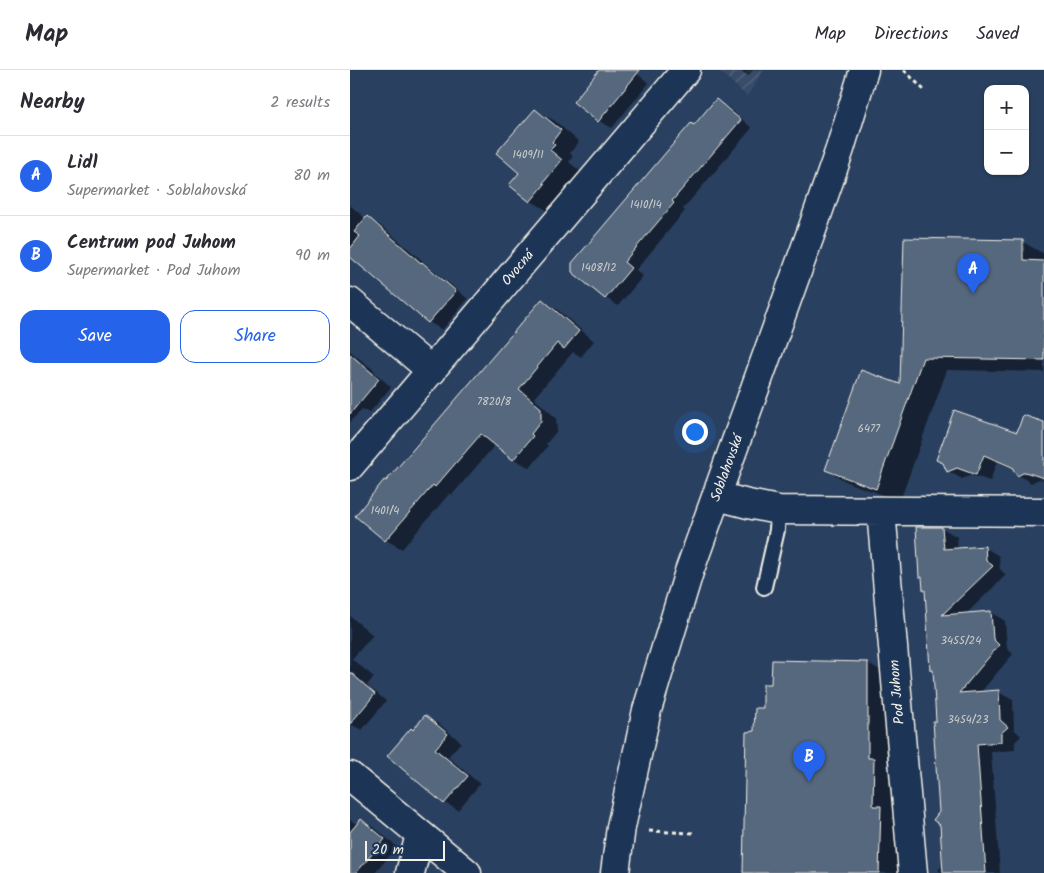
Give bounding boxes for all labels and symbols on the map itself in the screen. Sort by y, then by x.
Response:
house number: 1409/11 [512,146,544,164]
house number: 1410/14 [630,196,662,214]
street label: Ovocná [496,244,541,291]
pin: A [957,253,989,294]
house number: 1408/12 [581,259,617,277]
house number: 7820/8 [477,393,511,411]
your location [682,419,708,445]
house number: 6477 [858,420,881,438]
street label: Soblahovská [705,430,750,505]
house number: 1401/4 [371,502,399,520]
house number: 3455/24 [941,632,981,650]
street label: Pod Juhom [883,659,911,725]
house number: 3454/23 [948,711,988,729]
pin: B [793,741,825,782]
scale bar [365,838,445,861]

